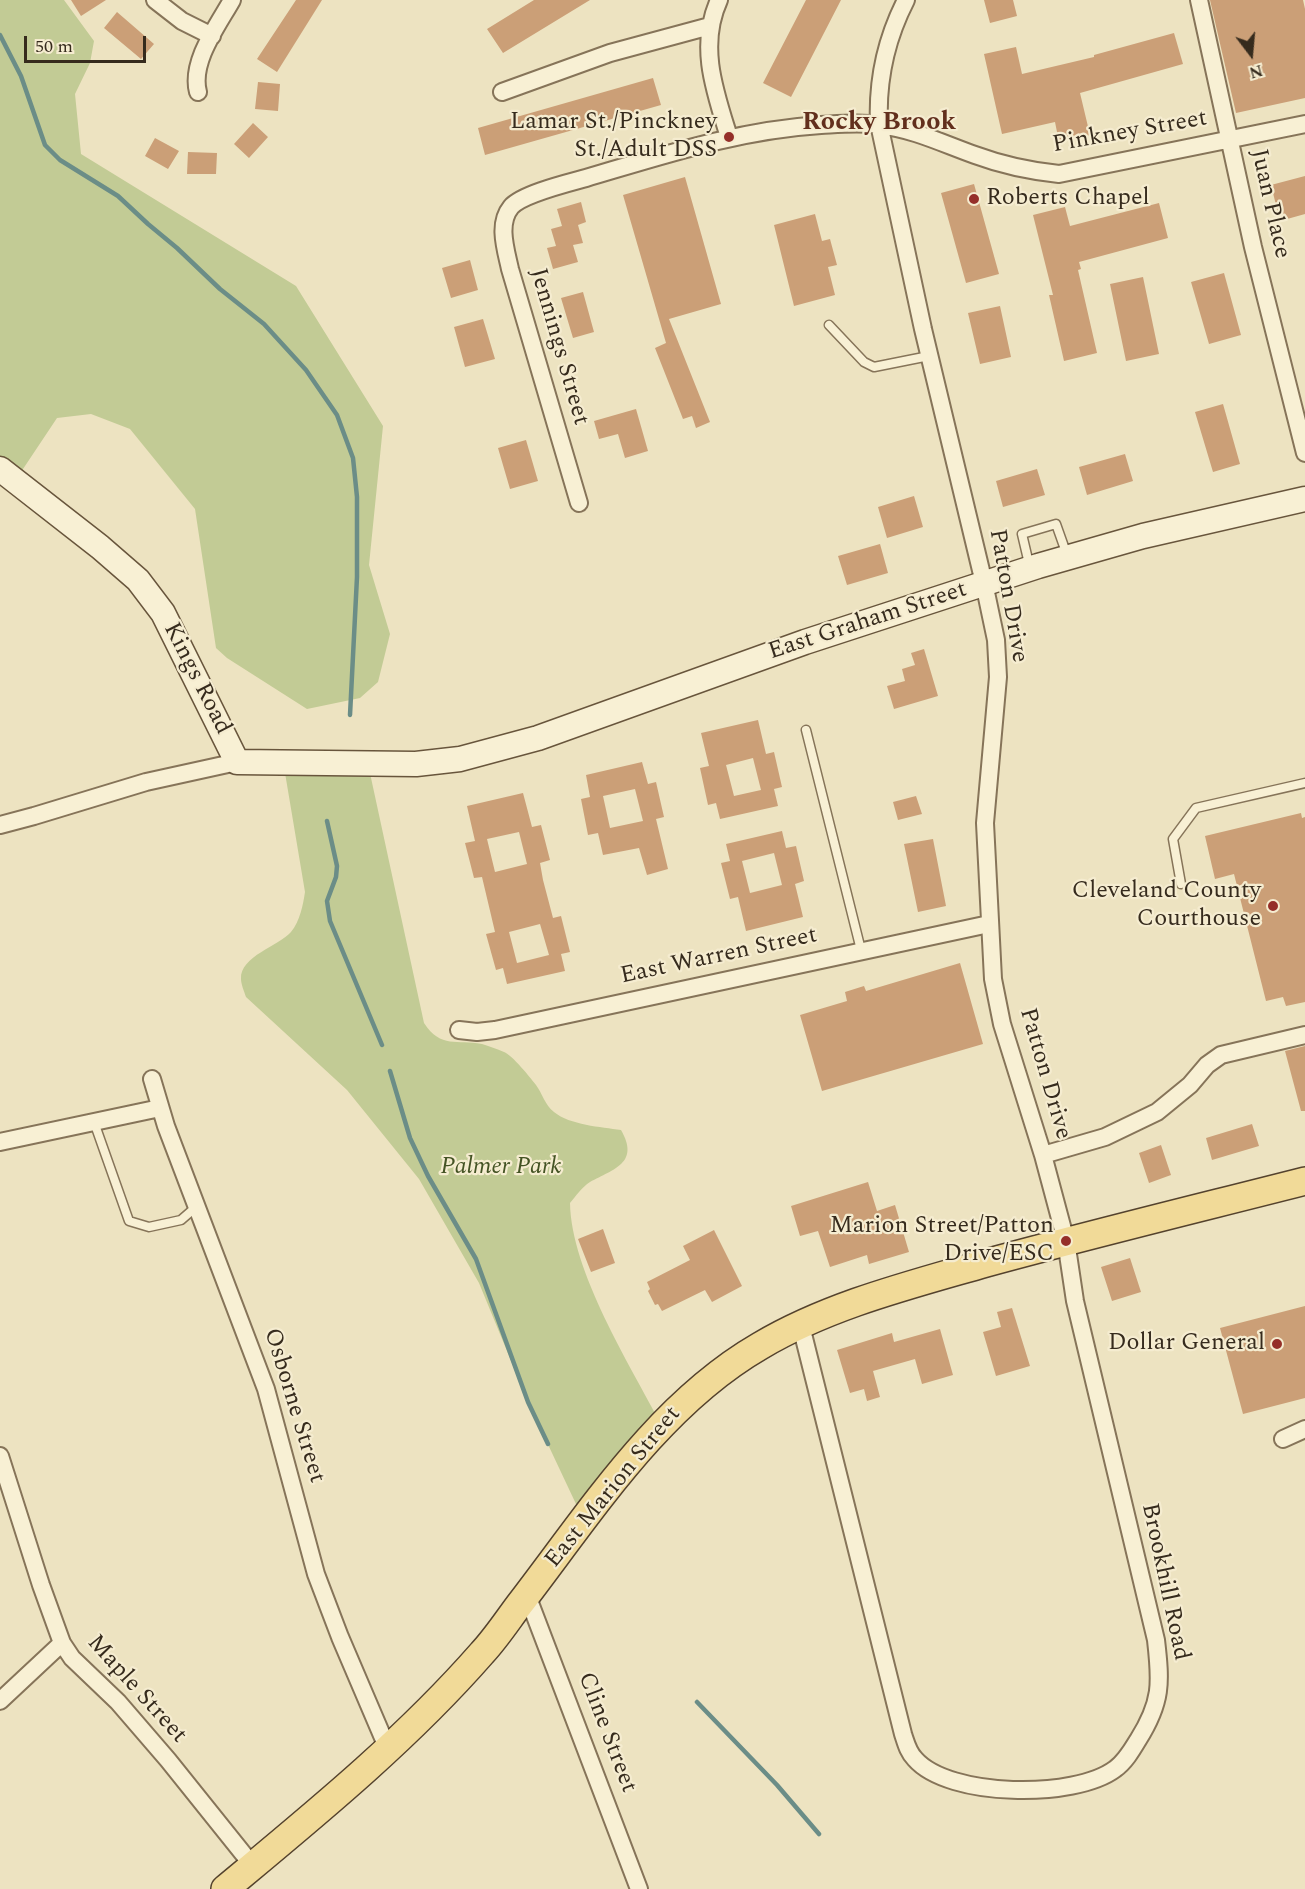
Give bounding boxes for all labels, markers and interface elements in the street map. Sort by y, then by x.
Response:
scale bar [27,24,148,62]
north arrow [1221,24,1281,84]
text: 50 m [35,33,73,60]
text: N [1246,58,1266,85]
street label: Pinkney Street [1051,105,1209,161]
district label: Rocky Brook [802,108,956,140]
place label: Lamar St./Pinckney St./Adult DSS [510,109,717,165]
marker: Lamar St./Pinckney St./Adult DSS [722,130,736,144]
street label: Juan Place [1242,146,1296,262]
place label: Roberts Chapel [986,185,1150,213]
marker: Roberts Chapel [967,192,981,206]
street label: Jennings Street [522,265,594,429]
street label: Patton Drive [981,527,1033,665]
street label: East Graham Street [765,576,971,668]
street label: Kings Road [156,618,236,740]
place label: Cleveland County Courthouse [1072,878,1261,934]
marker: Cleveland County Courthouse [1266,899,1280,913]
street label: East Warren Street [618,922,820,992]
street label: Patton Drive [1012,1005,1076,1143]
park label: Palmer Park [441,1154,561,1182]
place label: Marion Street/Patton Drive/ESC [830,1213,1054,1269]
marker: Marion Street/Patton Drive/ESC [1059,1234,1073,1248]
street label: Osborne Street [256,1325,330,1487]
place label: Dollar General [1108,1330,1265,1358]
marker: Dollar General [1270,1337,1284,1351]
street label: East Marion Street [540,1401,688,1575]
street label: Brookhill Road [1133,1501,1195,1663]
street label: Maple Street [80,1630,192,1750]
street label: Cline Street [570,1669,642,1797]

